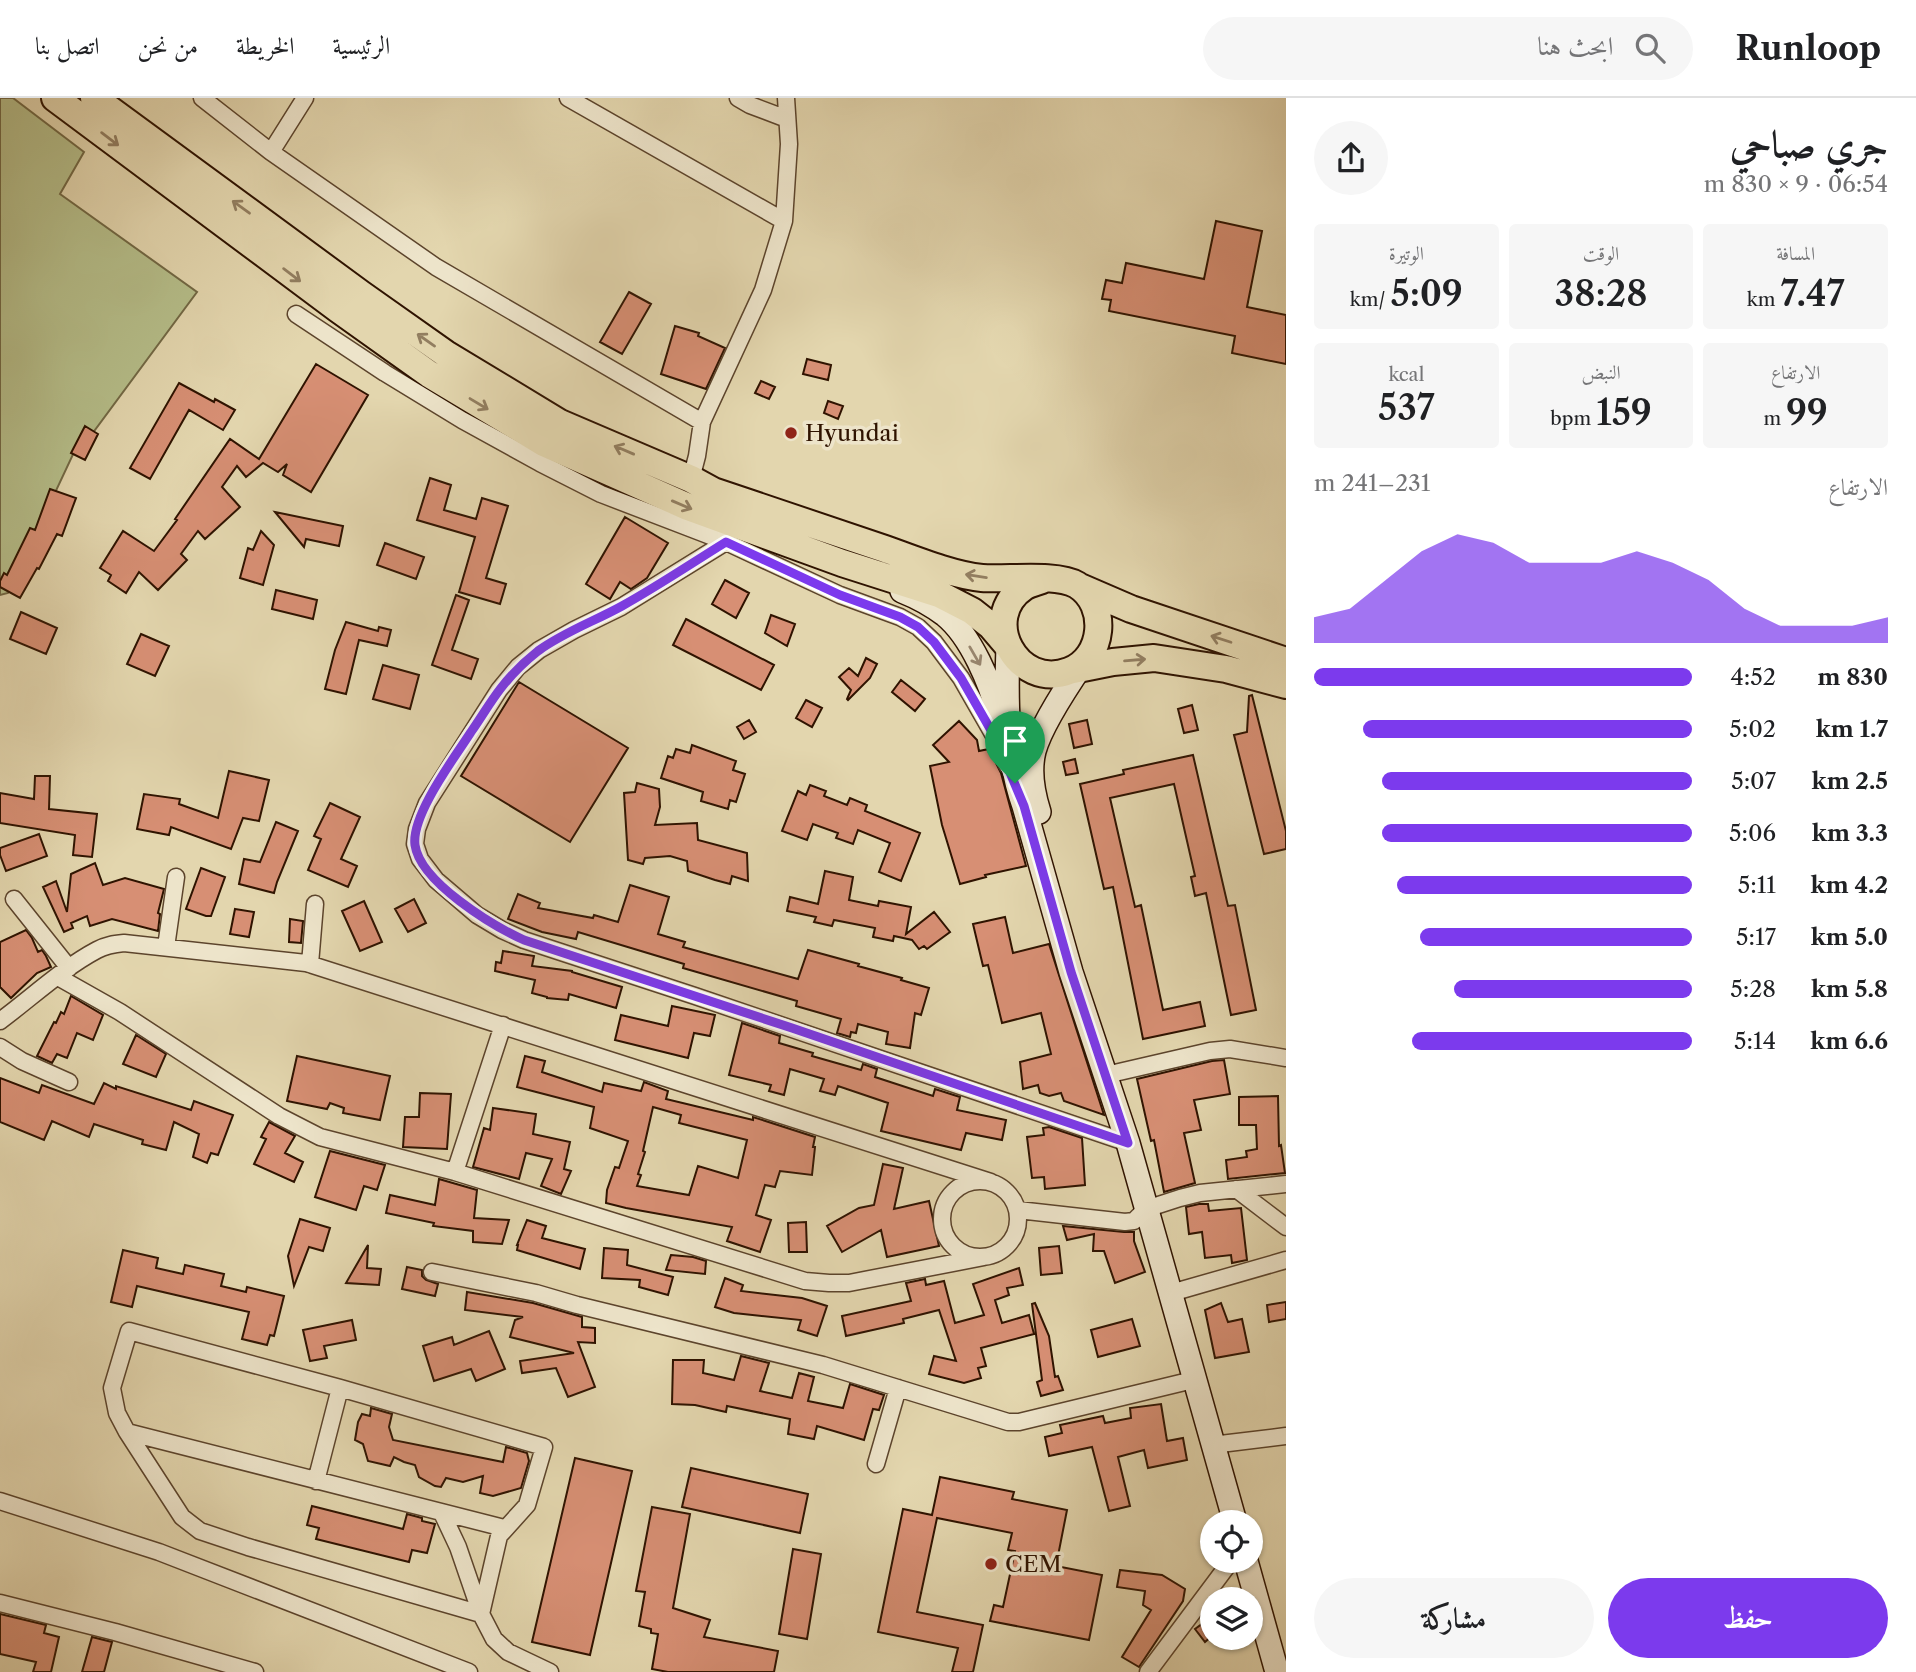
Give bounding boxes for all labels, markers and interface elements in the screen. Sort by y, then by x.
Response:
search box [1203,17,1693,80]
text: Runloop [1735,28,1881,69]
icon: search [1631,29,1669,67]
text: ابحث هنا [1537,30,1613,62]
text: اتصل بنا [35,31,99,60]
text: من نحن [137,31,198,60]
text: الخريطة [236,31,294,60]
text: الرئيسية [332,31,390,60]
text: جري صباحي [1730,120,1888,167]
button: share [1314,121,1388,195]
one-way arrow [100,131,118,146]
text: 06:54 · 9 × 830 m [1704,170,1888,198]
one-way arrow [233,199,251,214]
text: الوتيرة [1389,242,1424,265]
text: الوقت [1583,242,1619,265]
text: المسافة [1776,242,1815,265]
one-way arrow [282,267,301,282]
text: 5:09 [1390,272,1463,315]
text: 38:28 [1555,272,1647,315]
text: 7.47 [1781,272,1845,315]
text: /km [1350,288,1390,311]
text: km [1747,288,1781,311]
one-way arrow [417,333,436,347]
text: النبض [1581,361,1621,384]
text: الارتفاع [1771,361,1820,384]
text: kcal [1388,363,1424,386]
text: 537 [1378,386,1435,429]
text: 159 [1596,391,1652,434]
text: 99 [1786,391,1828,434]
one-way arrow [468,397,488,411]
text: bpm [1550,407,1596,430]
text: m [1764,407,1786,430]
place label: Hyundai [805,419,899,447]
marker: Hyundai [783,425,799,441]
one-way arrow [614,443,635,456]
text: 231–241 m [1314,469,1430,497]
text: الارتفاع [1828,473,1888,501]
one-way arrow [671,499,693,512]
one-way arrow [965,569,988,582]
one-way arrow [1211,632,1233,645]
one-way arrow [968,645,982,665]
one-way arrow [1124,653,1146,666]
text: 4:52 [1731,663,1776,691]
text: 830 m [1817,663,1888,691]
pin [985,711,1045,783]
text: 5:02 [1729,715,1776,743]
text: 1.7 km [1816,715,1888,743]
icon: arrive [996,722,1034,760]
text: 5:07 [1731,767,1776,795]
text: 2.5 km [1812,767,1888,795]
text: 5:06 [1729,819,1776,847]
text: 3.3 km [1812,819,1888,847]
text: 5:11 [1738,871,1776,899]
text: 4.2 km [1811,871,1888,899]
text: 5:17 [1736,923,1776,951]
text: 5.0 km [1811,923,1888,951]
text: 5:28 [1730,975,1776,1003]
text: 5.8 km [1811,975,1888,1003]
text: 5:14 [1734,1027,1776,1055]
text: 6.6 km [1810,1027,1888,1055]
map controls [1200,1510,1263,1650]
button: locate [1200,1510,1263,1573]
place label: CEM [1005,1550,1062,1578]
marker: CEM [983,1556,999,1572]
button: مشاركة [1314,1578,1594,1658]
button: حفظ [1608,1578,1888,1658]
button: layers [1200,1587,1263,1650]

